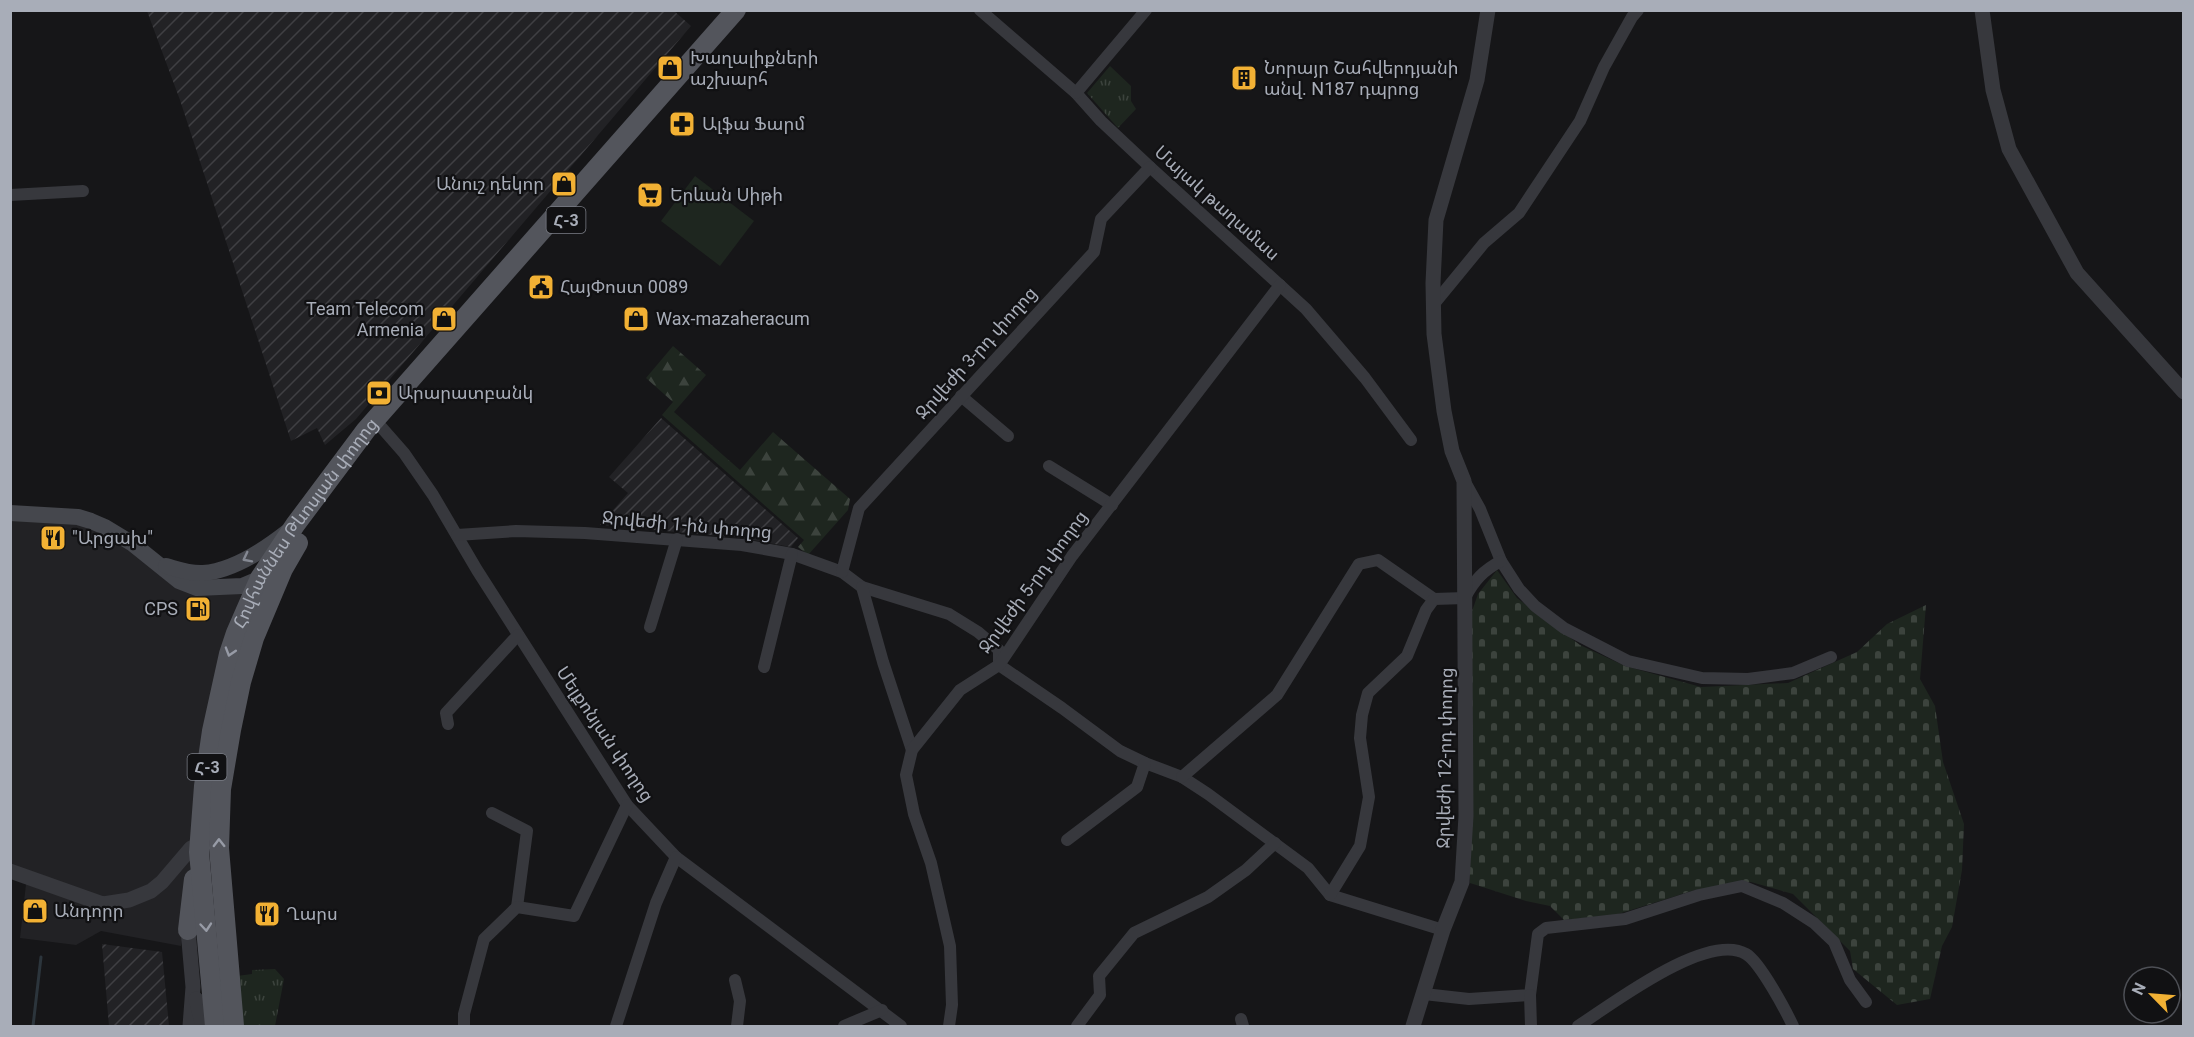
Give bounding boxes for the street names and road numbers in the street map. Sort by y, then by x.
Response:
street label: Մայակ թաղամաս [1150,141,1284,264]
road number: Հ-3 [546,207,586,233]
street label: Ջրվեժի 3-րդ փողոց [911,282,1041,423]
street label: Հովհաննես Թևոսյան փողոց [228,413,382,631]
street label: Ջրվեժի 5-րդ փողոց [974,506,1091,657]
street label: Ջրվեժի 1-ին փողոց [601,507,773,542]
street label: Մելքոնյան փողոց [552,662,658,805]
street label: Ջրվեժի 12-րդ փողոց [1432,667,1457,849]
road number: Հ-3 [188,754,226,780]

